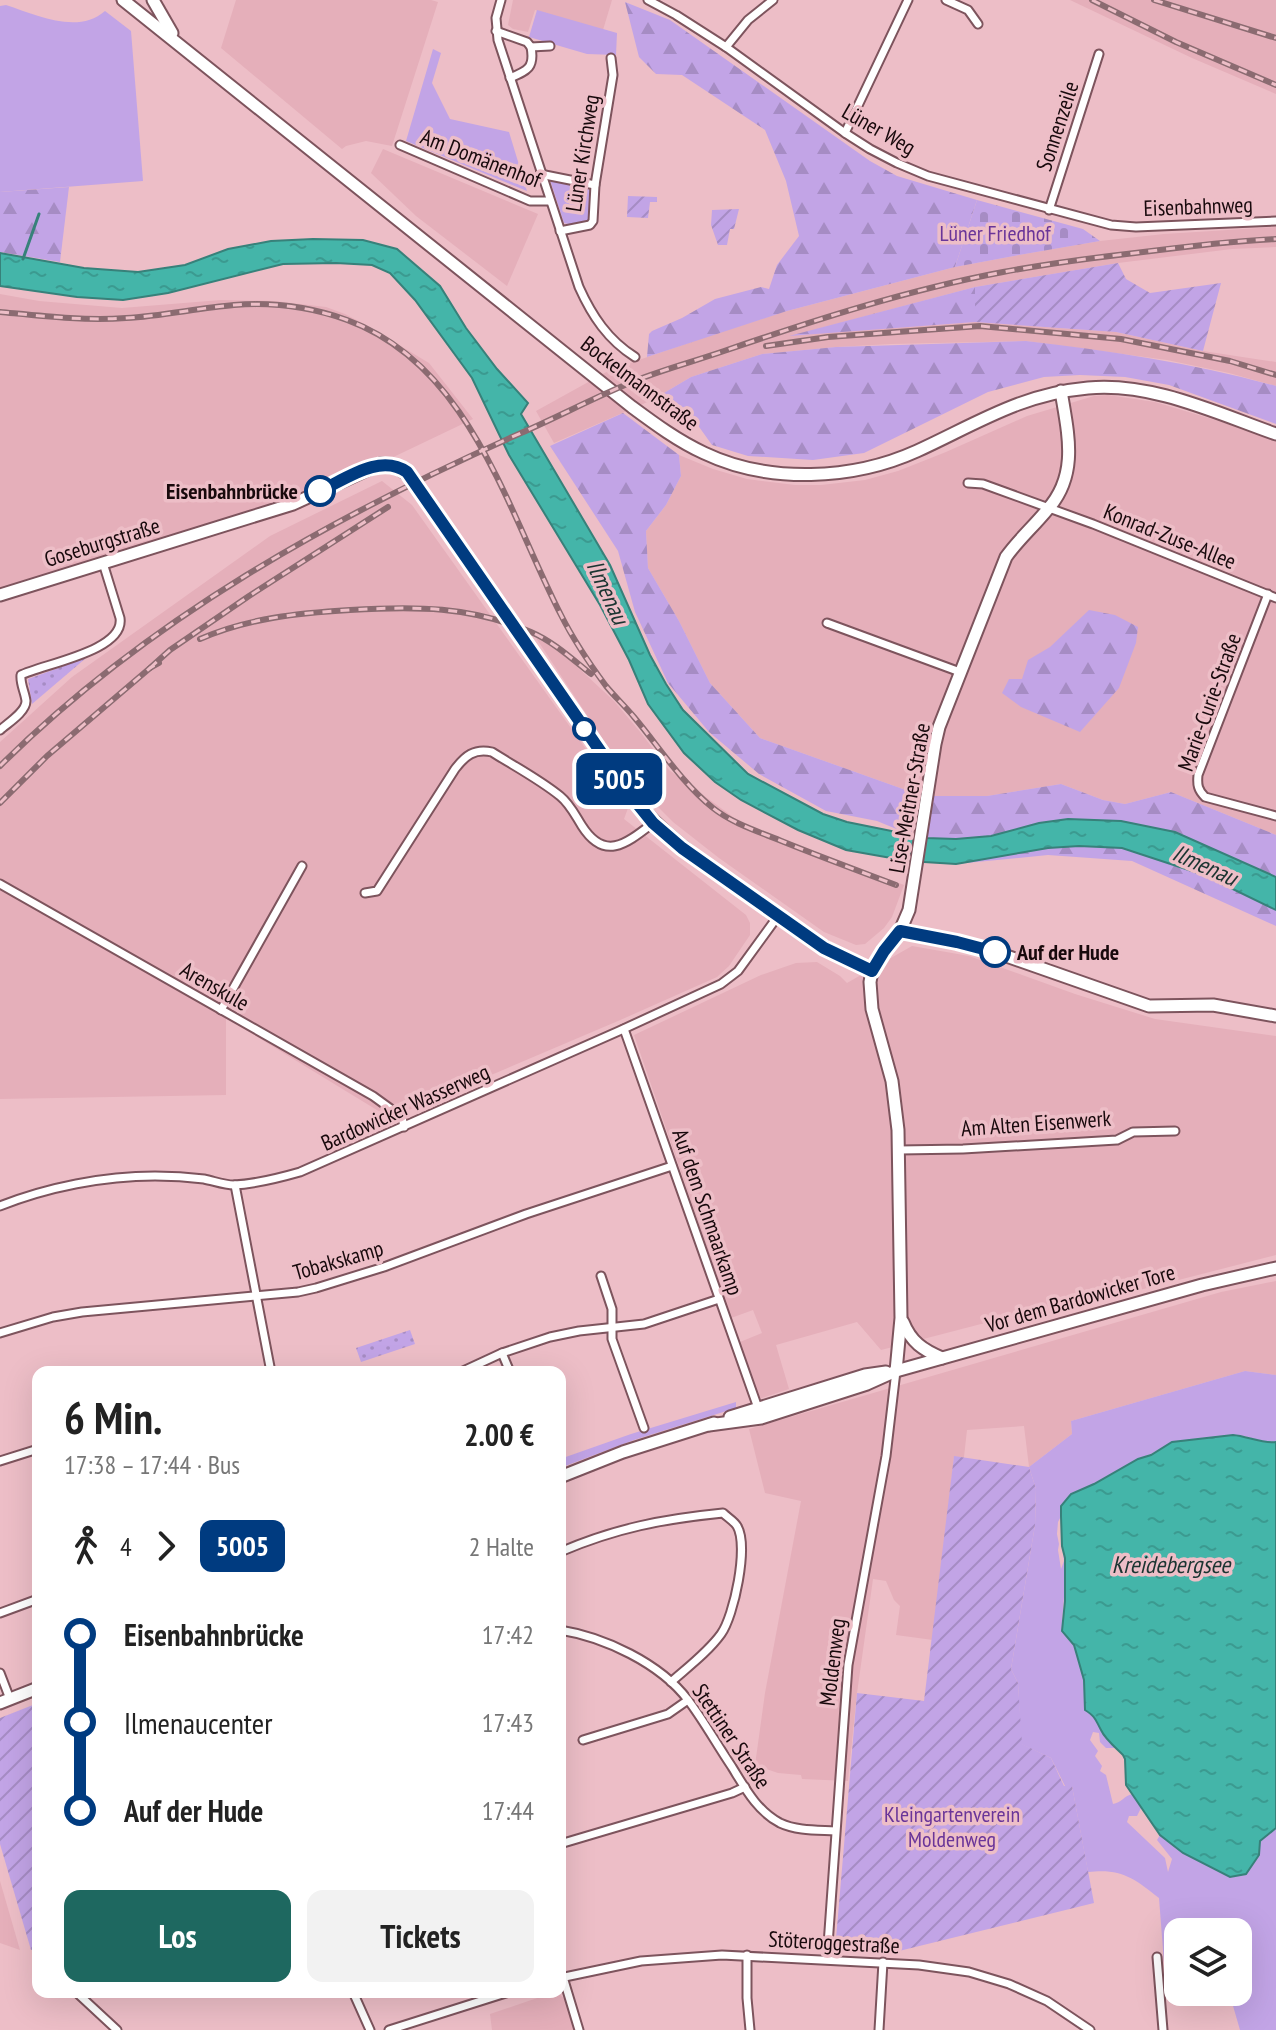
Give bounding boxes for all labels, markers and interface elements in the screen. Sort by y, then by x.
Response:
street label: Sonnenzeile [1029,78,1085,174]
street label: Lüner Kirchweg [559,92,605,214]
street label: Lüner Weg [837,97,921,161]
street label: Am Domänenhof [417,122,546,194]
street label: Eisenbahnweg [1143,190,1253,222]
park label: Lüner Friedhof [939,219,1052,247]
street label: Bockelmannstraße [575,329,705,437]
marker: Eisenbahnbrücke [305,476,335,506]
place label: Eisenbahnbrücke [166,477,298,505]
street label: Konrad-Zuse-Allee [1100,497,1240,575]
street label: Goseburgstraße [41,511,163,573]
water label: Ilmenau [580,555,637,630]
street label: Marie-Curie-Straße [1171,629,1247,775]
unlabelled marker [573,718,595,740]
street label: Lise-Meitner-Straße [882,721,936,875]
line badge: 5005 [563,753,675,805]
text: 5005 [592,760,646,797]
water label: Ilmenau [1168,837,1243,893]
marker: Auf der Hude [980,937,1010,967]
place label: Auf der Hude [1016,938,1119,966]
street label: Arenskule [176,955,254,1017]
street label: Bardowicker Wasserweg [316,1057,494,1157]
street label: Am Alten Eisenwerk [960,1104,1112,1142]
street label: Auf dem Schmaarkamp [666,1125,750,1299]
street label: Tobakskamp [290,1234,386,1286]
street label: Vor dem Bardowicker Tore [981,1257,1178,1339]
text: 6 Min. [64,1389,162,1446]
text: 2.00 € [464,1415,534,1454]
text: 17:38 – 17:44 · Bus [64,1448,240,1481]
icon: walk [64,1524,108,1568]
icon: forward [144,1524,188,1568]
text: 5005 [216,1527,269,1564]
text: 4 [120,1530,132,1563]
text: 2 Halte [469,1530,534,1563]
water label: Kreidebergsee [1112,1549,1232,1580]
text: Eisenbahnbrücke [124,1615,304,1654]
street label: Moldenweg [813,1617,851,1707]
text: 17:42 [482,1618,534,1651]
street label: Stettiner Straße [687,1678,777,1794]
text: Ilmenaucenter [124,1703,272,1742]
text: 17:43 [482,1706,534,1739]
text: Auf der Hude [124,1791,263,1830]
text: 17:44 [482,1794,534,1827]
park label: Kleingartenverein Moldenweg [884,1800,1020,1853]
button: Los [64,1890,291,1982]
button: Tickets [307,1890,534,1982]
map controls [1164,1918,1252,2006]
button: layers [1164,1918,1252,2006]
street label: Stöteroggestraße [768,1925,900,1959]

